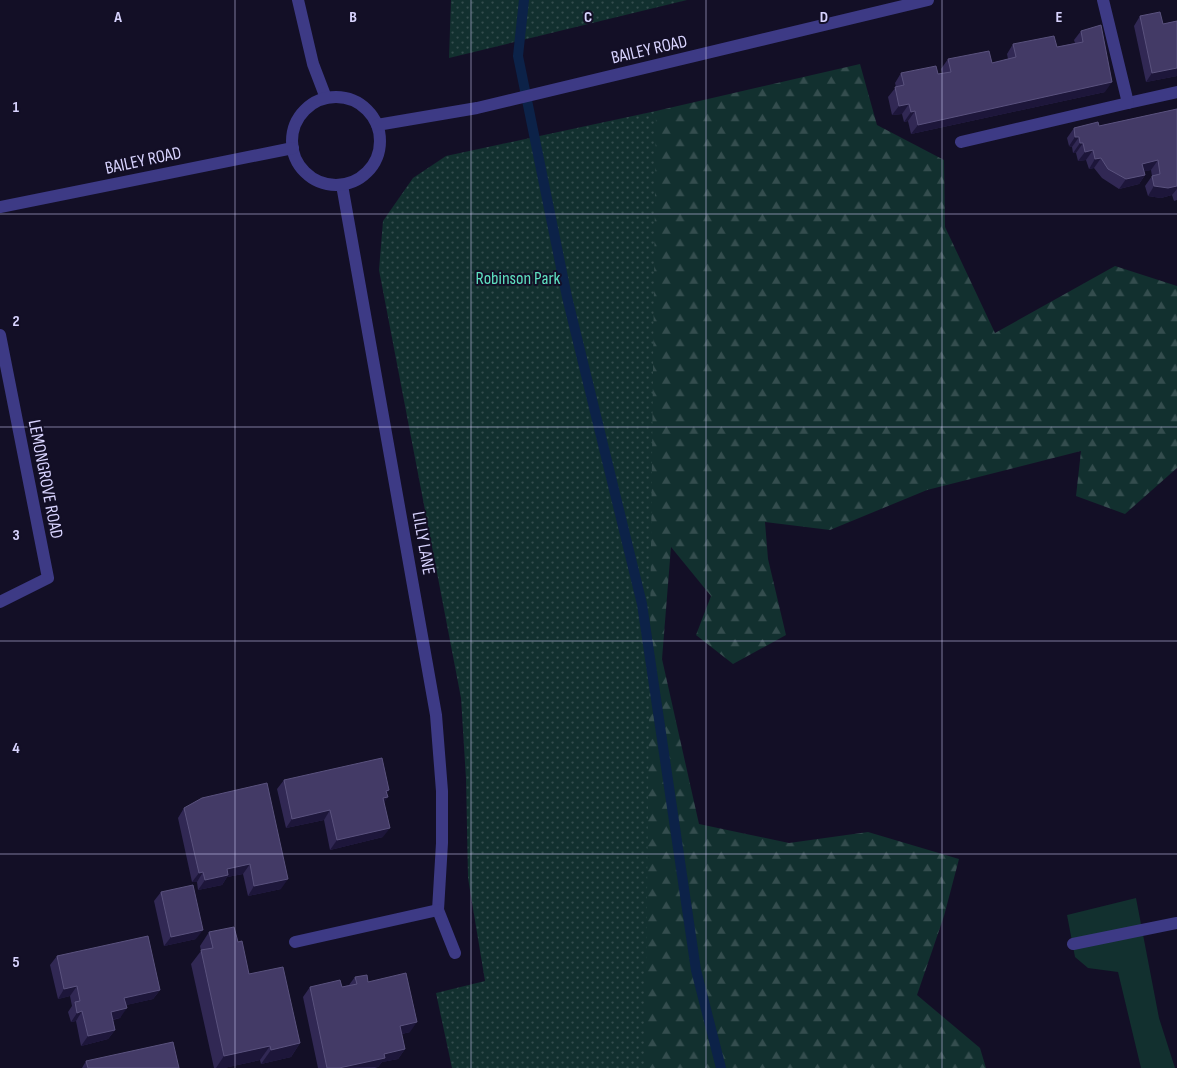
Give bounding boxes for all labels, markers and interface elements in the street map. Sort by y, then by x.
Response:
text: A [113,8,122,27]
text: B [349,8,357,27]
text: C [584,8,592,27]
text: D [820,8,828,27]
text: E [1056,8,1063,27]
street label: BAILEY ROAD [609,31,689,68]
text: 1 [13,98,20,117]
street label: BAILEY ROAD [103,142,183,179]
park label: Robinson Park [476,268,561,289]
text: 2 [12,312,20,331]
street label: LEMONGROVE ROAD [24,418,67,540]
street label: LILLY LANE [408,510,439,576]
text: 3 [12,526,20,545]
text: 4 [12,739,20,758]
text: 5 [12,953,20,972]

